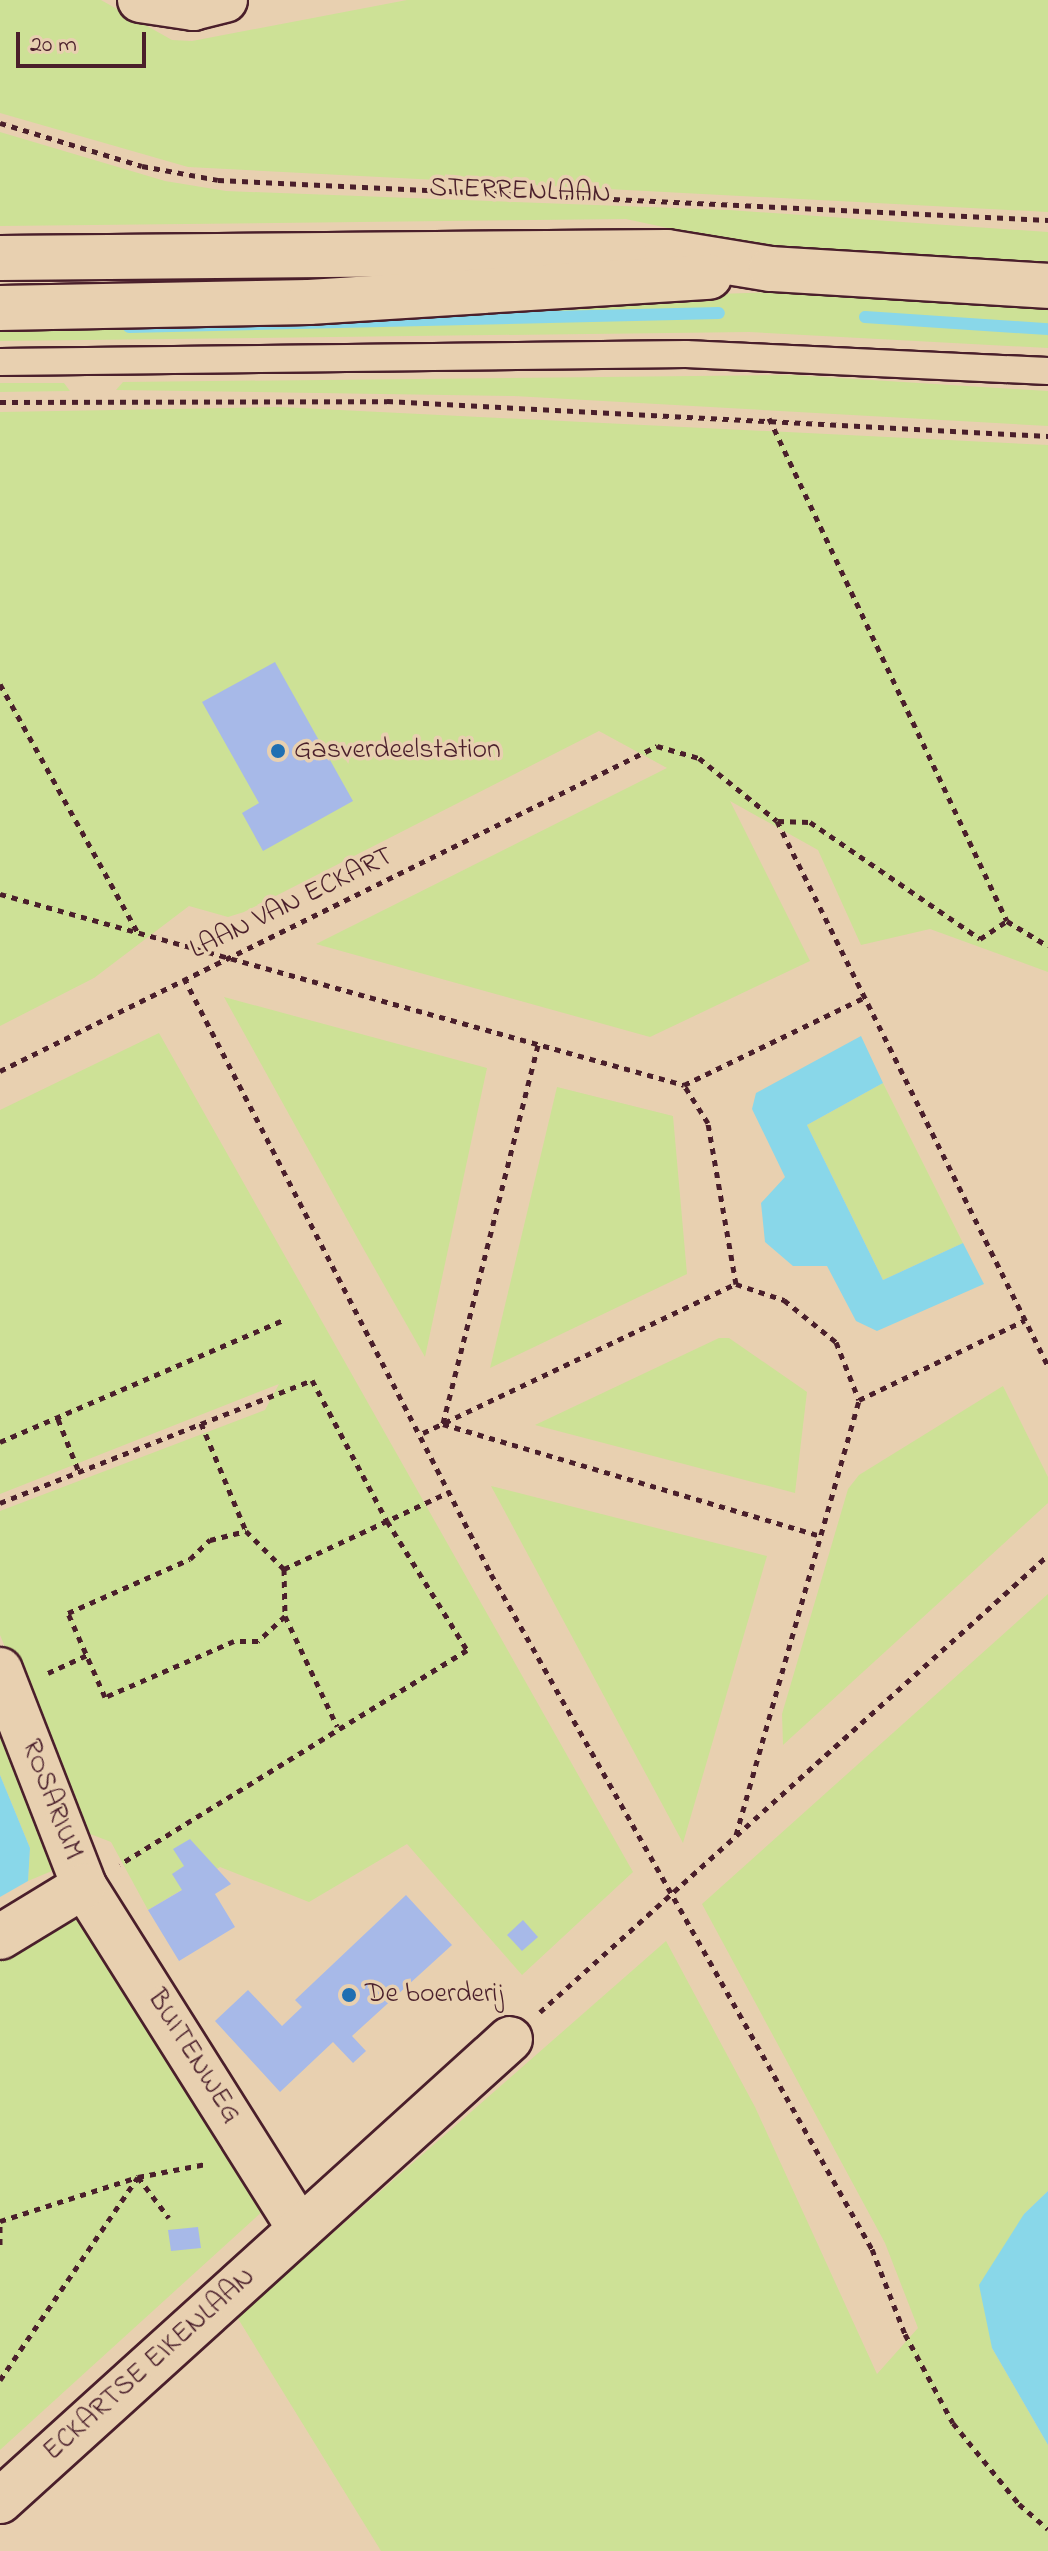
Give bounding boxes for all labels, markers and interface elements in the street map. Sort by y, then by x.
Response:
scale bar [20,16,150,66]
text: 20 m [30,28,77,63]
street label: STERRENLAAN [429,172,611,212]
place label: Gasverdeelstation [294,734,501,768]
marker: Gasverdeelstation [269,742,287,760]
street label: LAAN VAN ECKART [185,840,399,968]
street label: ROSARIUM [13,1735,89,1865]
place label: De boerderij [365,1978,503,2012]
street label: BUITENWEG [139,1984,247,2130]
marker: De boerderij [340,1986,358,2004]
street label: ECKARTSE EIKENLAAN [37,2261,263,2469]

